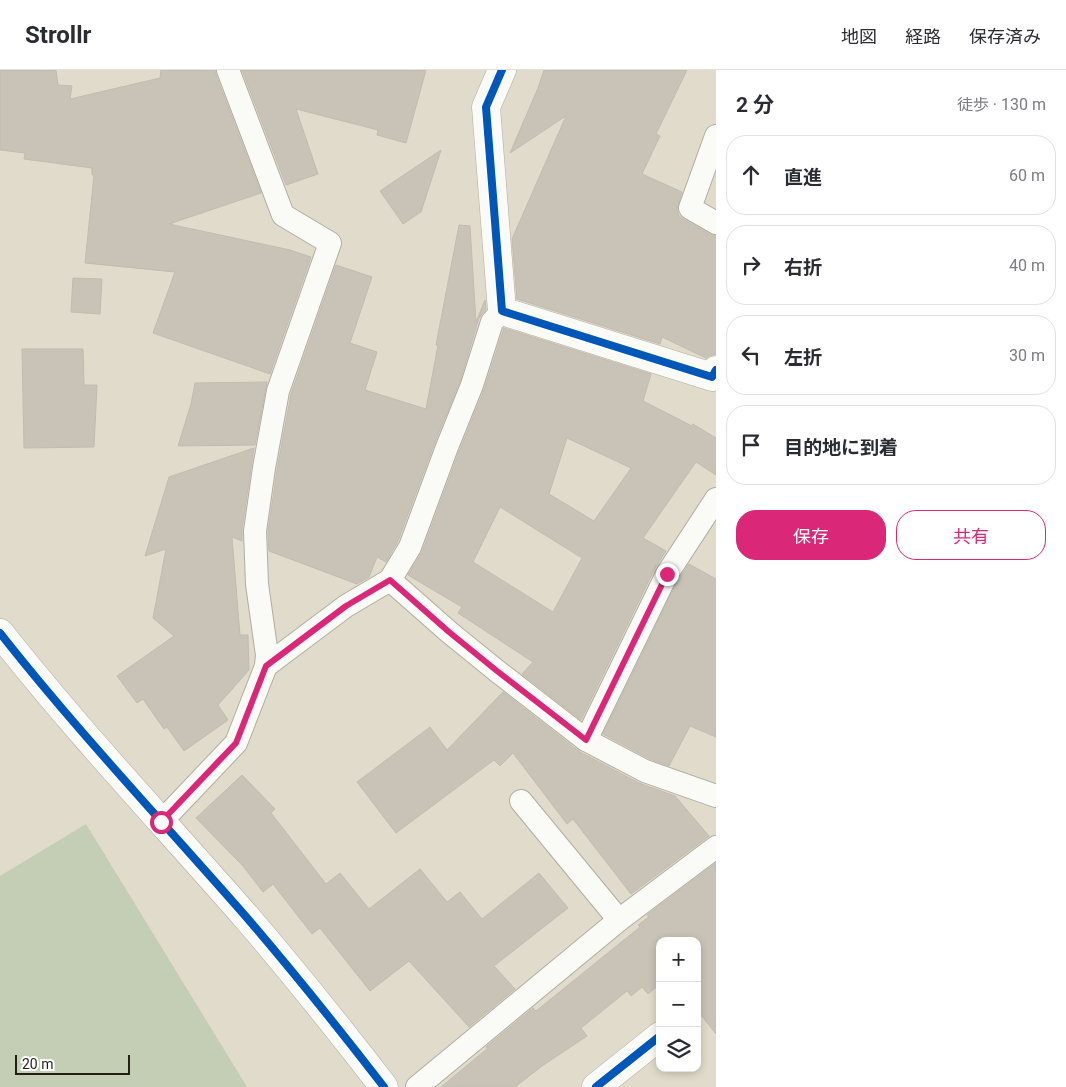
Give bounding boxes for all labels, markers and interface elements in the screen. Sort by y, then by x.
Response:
text: Strollr [25,21,91,49]
text: 地図 [841,26,877,47]
text: 経路 [905,26,941,47]
text: 保存済み [969,26,1041,47]
text: 2 分 [736,93,774,117]
text: 徒歩 · 130 m [957,95,1046,114]
icon: ahead [737,161,765,189]
text: 直進 [784,166,822,189]
text: 60 m [1009,166,1045,185]
icon: right [737,251,765,279]
text: 右折 [784,256,822,279]
text: 40 m [1009,256,1045,275]
icon: left [737,341,765,369]
text: 左折 [784,346,822,369]
text: 30 m [1009,346,1045,365]
icon: arrive [737,431,765,459]
text: 目的地に到着 [784,436,898,459]
button: 保存 [736,510,886,560]
button: 共有 [896,510,1046,560]
route end [656,563,679,586]
route start [150,811,173,834]
map controls [656,937,701,1072]
button: + [656,937,701,982]
button: − [656,982,701,1027]
button: layers [656,1027,701,1072]
scale bar [15,1052,130,1075]
text: 20 m [22,1056,54,1072]

